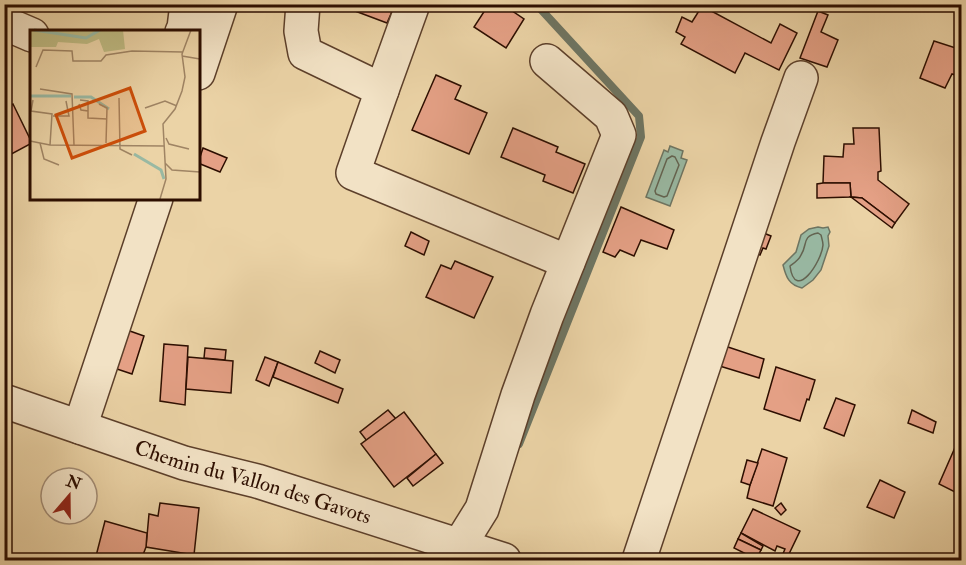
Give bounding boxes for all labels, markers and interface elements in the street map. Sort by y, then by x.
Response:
inset map [30,30,200,200]
street label: Chemin du Vallon des Gavots [131,434,375,530]
north arrow [39,466,99,526]
text: N [63,471,85,495]

